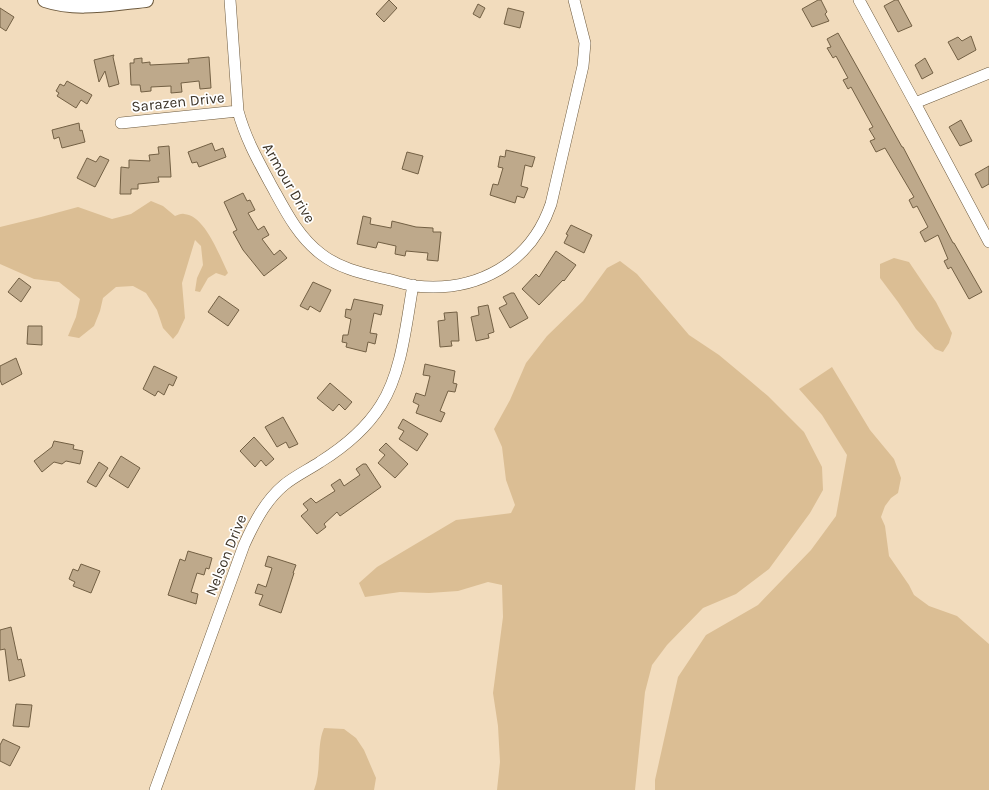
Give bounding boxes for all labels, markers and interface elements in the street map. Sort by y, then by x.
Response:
street label: Sarazen Drive [131,88,225,116]
street label: Armour Drive [259,140,319,226]
street label: Nelson Drive [202,512,250,598]

